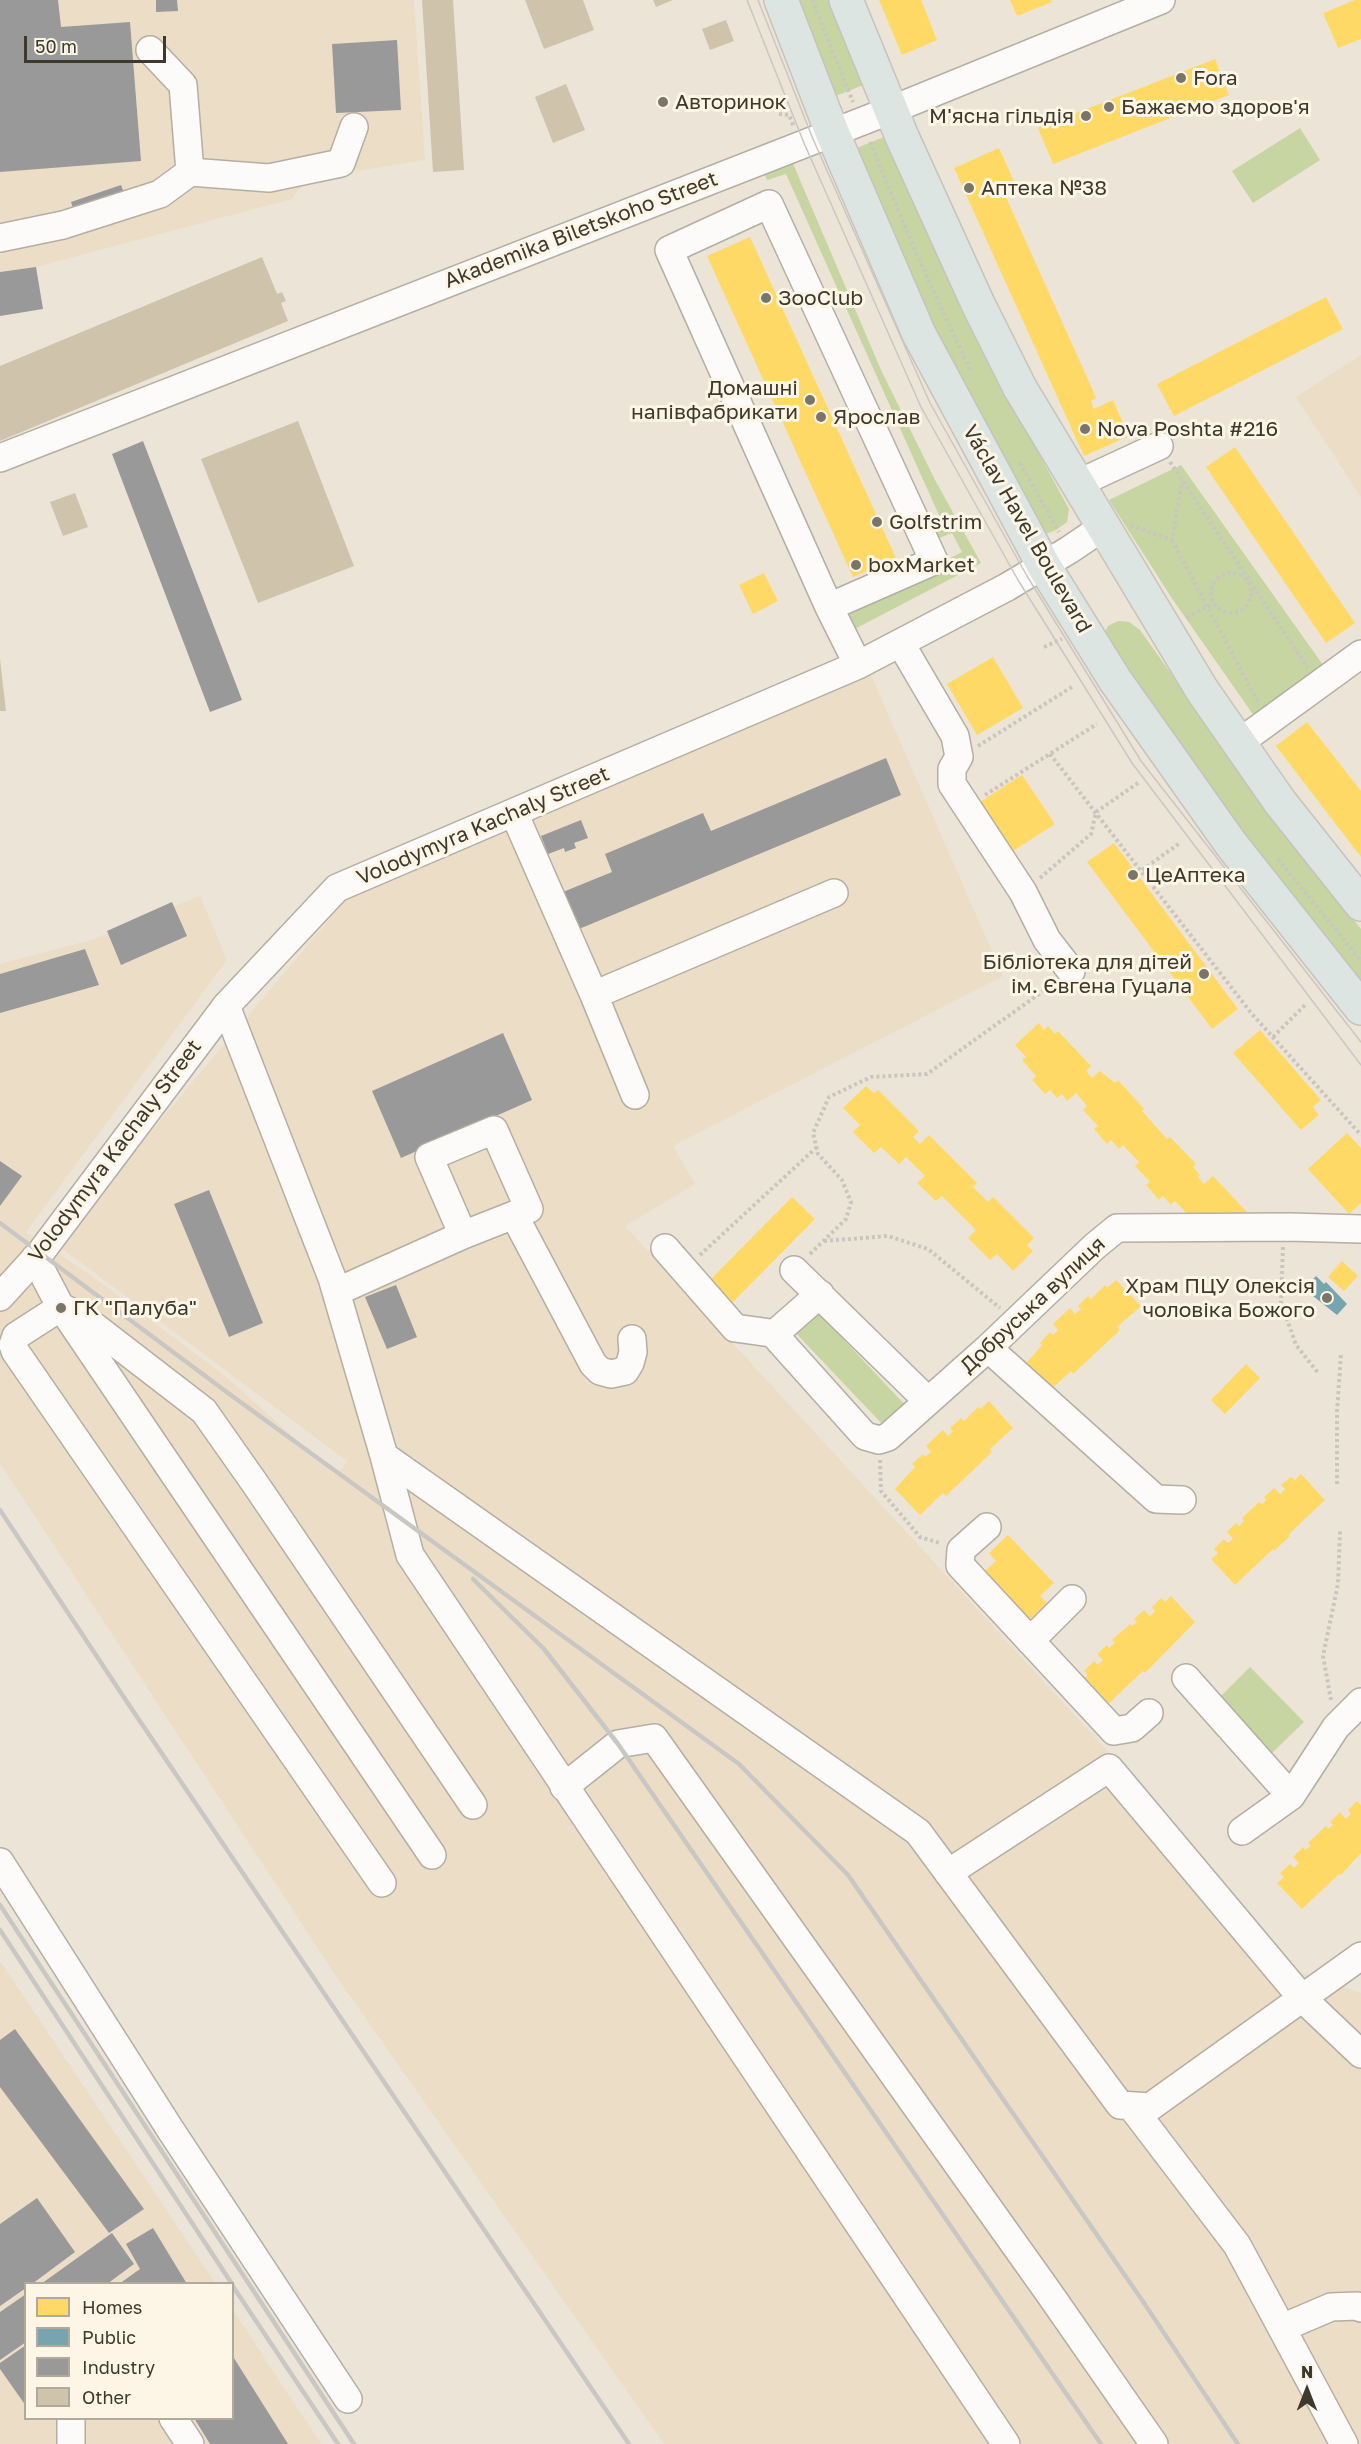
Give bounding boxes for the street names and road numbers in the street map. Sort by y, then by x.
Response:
street label: Akademika Biletskoho Street [441,166,721,294]
street label: Václav Havel Boulevard [957,421,1097,637]
street label: Volodymyra Kachaly Street [353,761,613,891]
street label: Volodymyra Kachaly Street [23,1035,207,1267]
street label: Добруська вулиця [955,1231,1111,1379]

